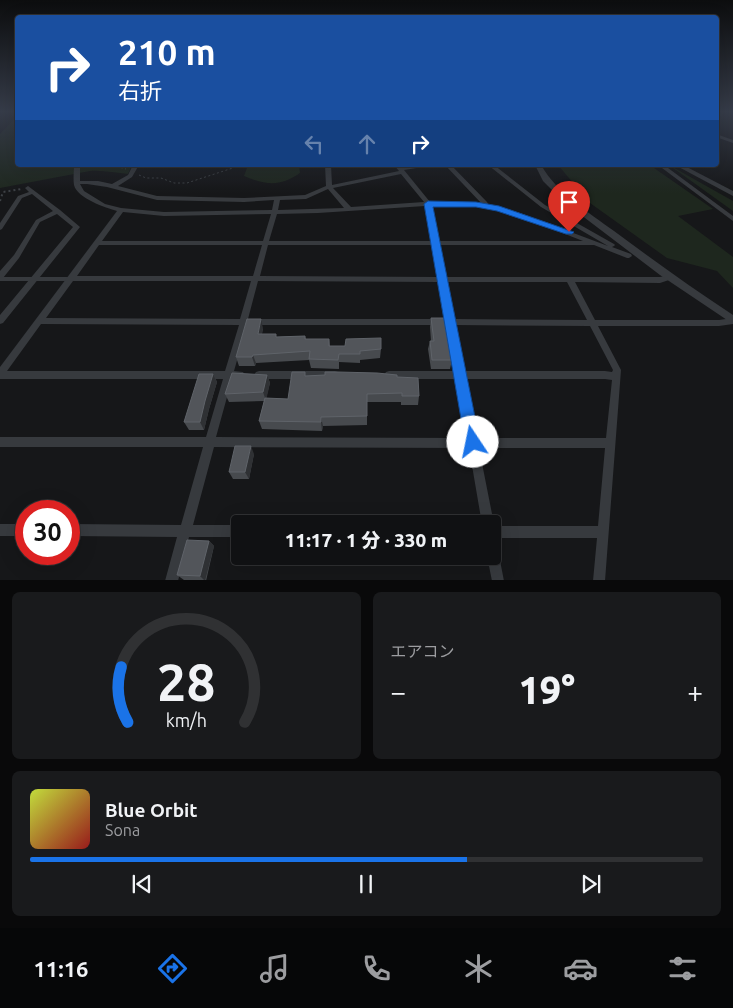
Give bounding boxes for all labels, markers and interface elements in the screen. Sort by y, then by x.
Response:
text: 210 m [118,32,216,72]
icon: right [35,35,100,100]
text: 右折 [118,78,162,103]
icon: left [300,130,328,158]
icon: ahead [353,130,381,158]
icon: right [406,130,434,158]
pin [548,181,590,232]
icon: arrive [555,188,583,216]
position arrow [446,415,498,467]
speed limit sign: 30 [15,500,80,565]
text: 11:17 · 1 分 · 330 m [285,529,447,551]
text: エアコン [391,642,455,660]
text: 28 [157,653,216,711]
text: 19° [518,669,575,711]
text: − [391,676,406,707]
text: + [687,676,703,707]
text: km/h [166,710,207,730]
text: Blue Orbit [105,799,198,821]
text: Sona [105,821,140,839]
icon: previous [128,870,156,898]
icon: pause [352,870,380,898]
icon: next [577,870,605,898]
icon: directions [155,951,190,986]
icon: music [257,951,292,986]
icon: phone [359,951,394,986]
icon: climate [461,951,496,986]
icon: car [563,951,598,986]
icon: filters [665,951,700,986]
text: 11:16 [33,956,88,981]

